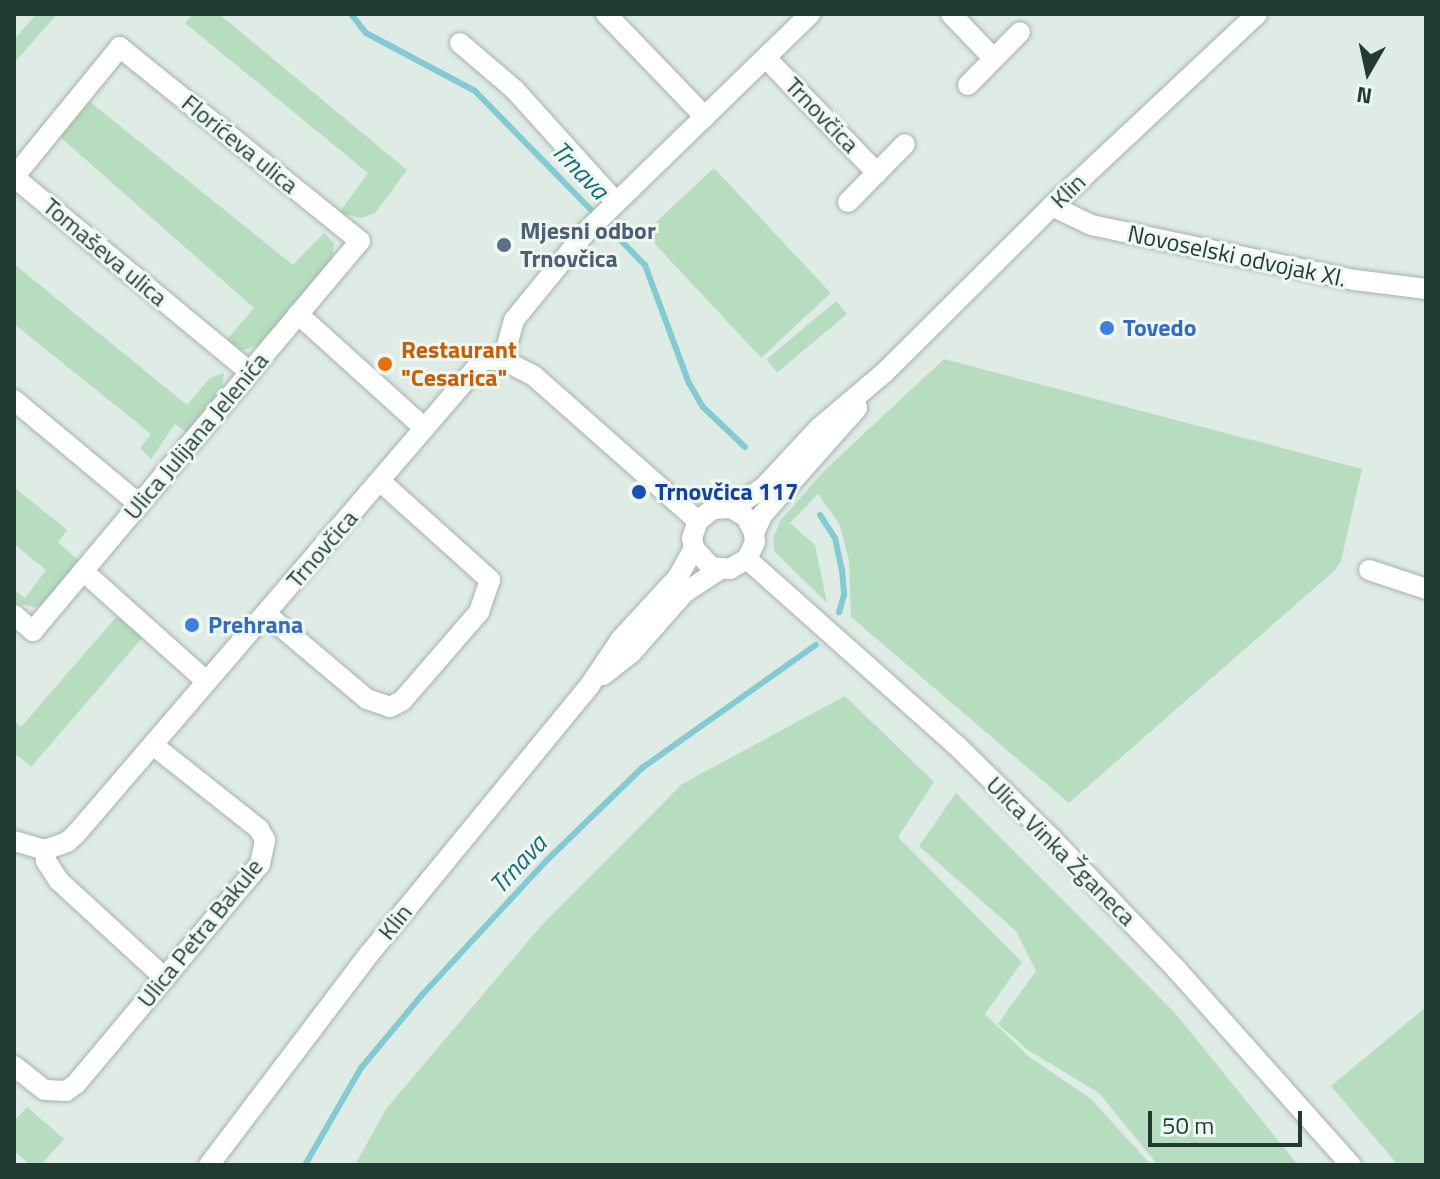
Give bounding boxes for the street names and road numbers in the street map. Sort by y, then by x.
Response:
street label: Trnovčica [779,71,865,159]
street label: Florićeva ulica [176,88,304,200]
street label: Klin [1045,168,1091,214]
street label: Tomaševa ulica [37,192,173,312]
street label: Novoselski odvojak XI. [1125,219,1349,293]
street label: Ulica Julijana Jelenića [118,347,274,525]
street label: Trnovčica [280,504,364,594]
street label: Ulica Vinka Žganeca [980,770,1142,932]
street label: Ulica Petra Bakule [131,853,269,1013]
street label: Klin [372,898,418,946]

